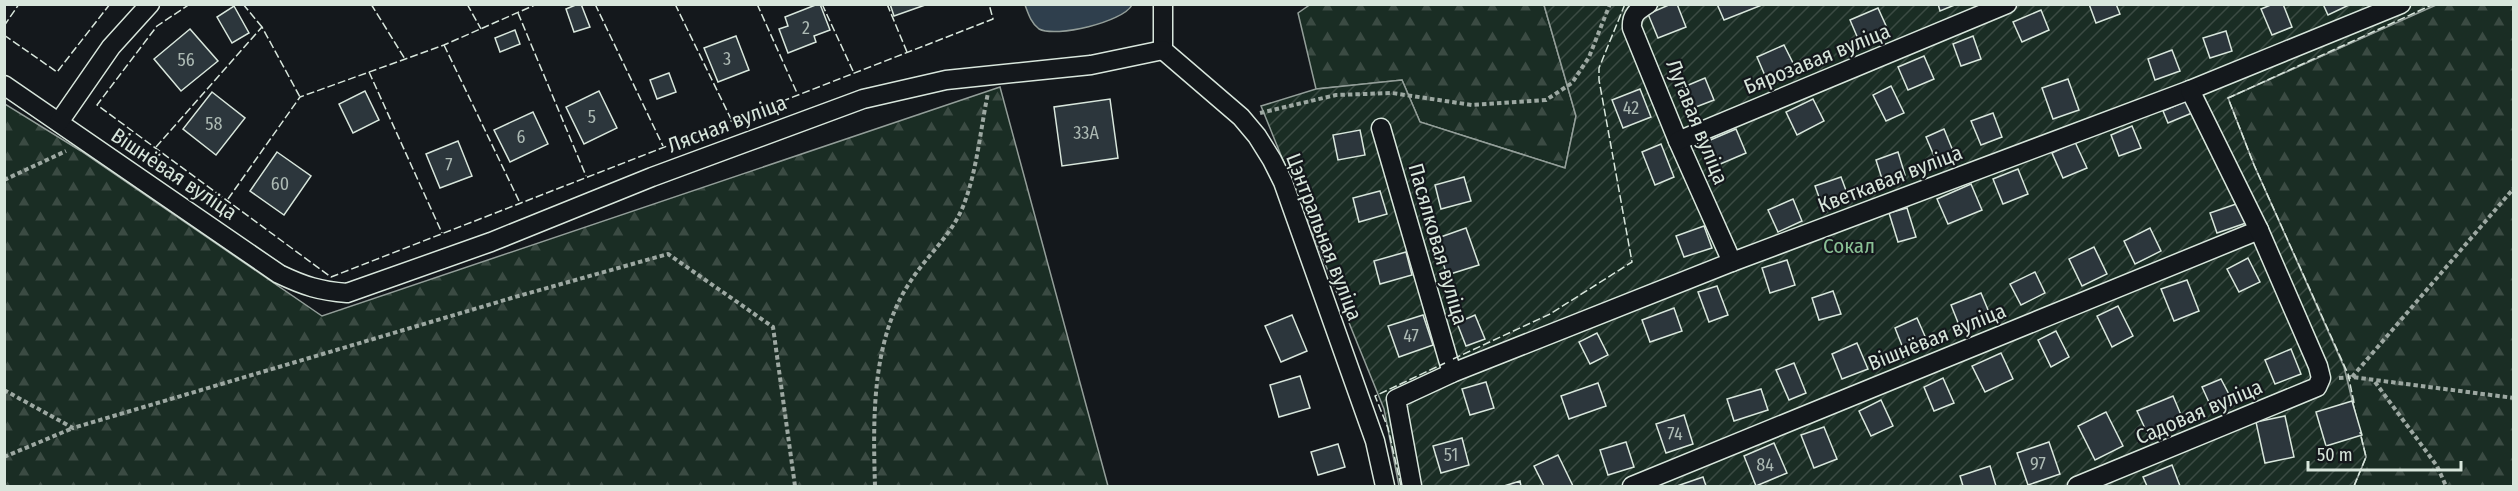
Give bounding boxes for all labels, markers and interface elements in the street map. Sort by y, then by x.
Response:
house number: 2 [802,17,810,39]
street label: Бярозавая вуліца [1740,18,1894,100]
house number: 3 [723,48,731,70]
house number: 56 [177,49,195,71]
street label: Лугавая вуліца [1660,56,1734,188]
street label: Лясная вуліца [664,89,790,159]
house number: 42 [1623,97,1639,119]
house number: 5 [588,106,596,128]
house number: 58 [205,113,223,135]
street label: Вішнёвая вуліца [106,122,242,226]
house number: 33А [1073,122,1099,144]
house number: 6 [517,126,526,148]
street label: Кветкавая вуліца [1814,139,1966,219]
street label: Цэнтральная вуліца [1280,150,1368,324]
house number: 7 [445,154,453,176]
street label: Пасялковая вуліца [1403,160,1473,328]
house number: 60 [271,173,289,195]
park label: Сокал [1823,233,1875,259]
street label: Вішнёвая вуліца [1864,298,2010,376]
house number: 47 [1403,325,1419,347]
street label: Садовая вуліца [2132,374,2266,450]
house number: 74 [1667,423,1683,445]
scale bar [2308,434,2461,472]
house number: 51 [1444,444,1458,466]
text: 50 m [2317,444,2353,466]
house number: 97 [2030,453,2046,475]
house number: 84 [1756,454,1774,476]

